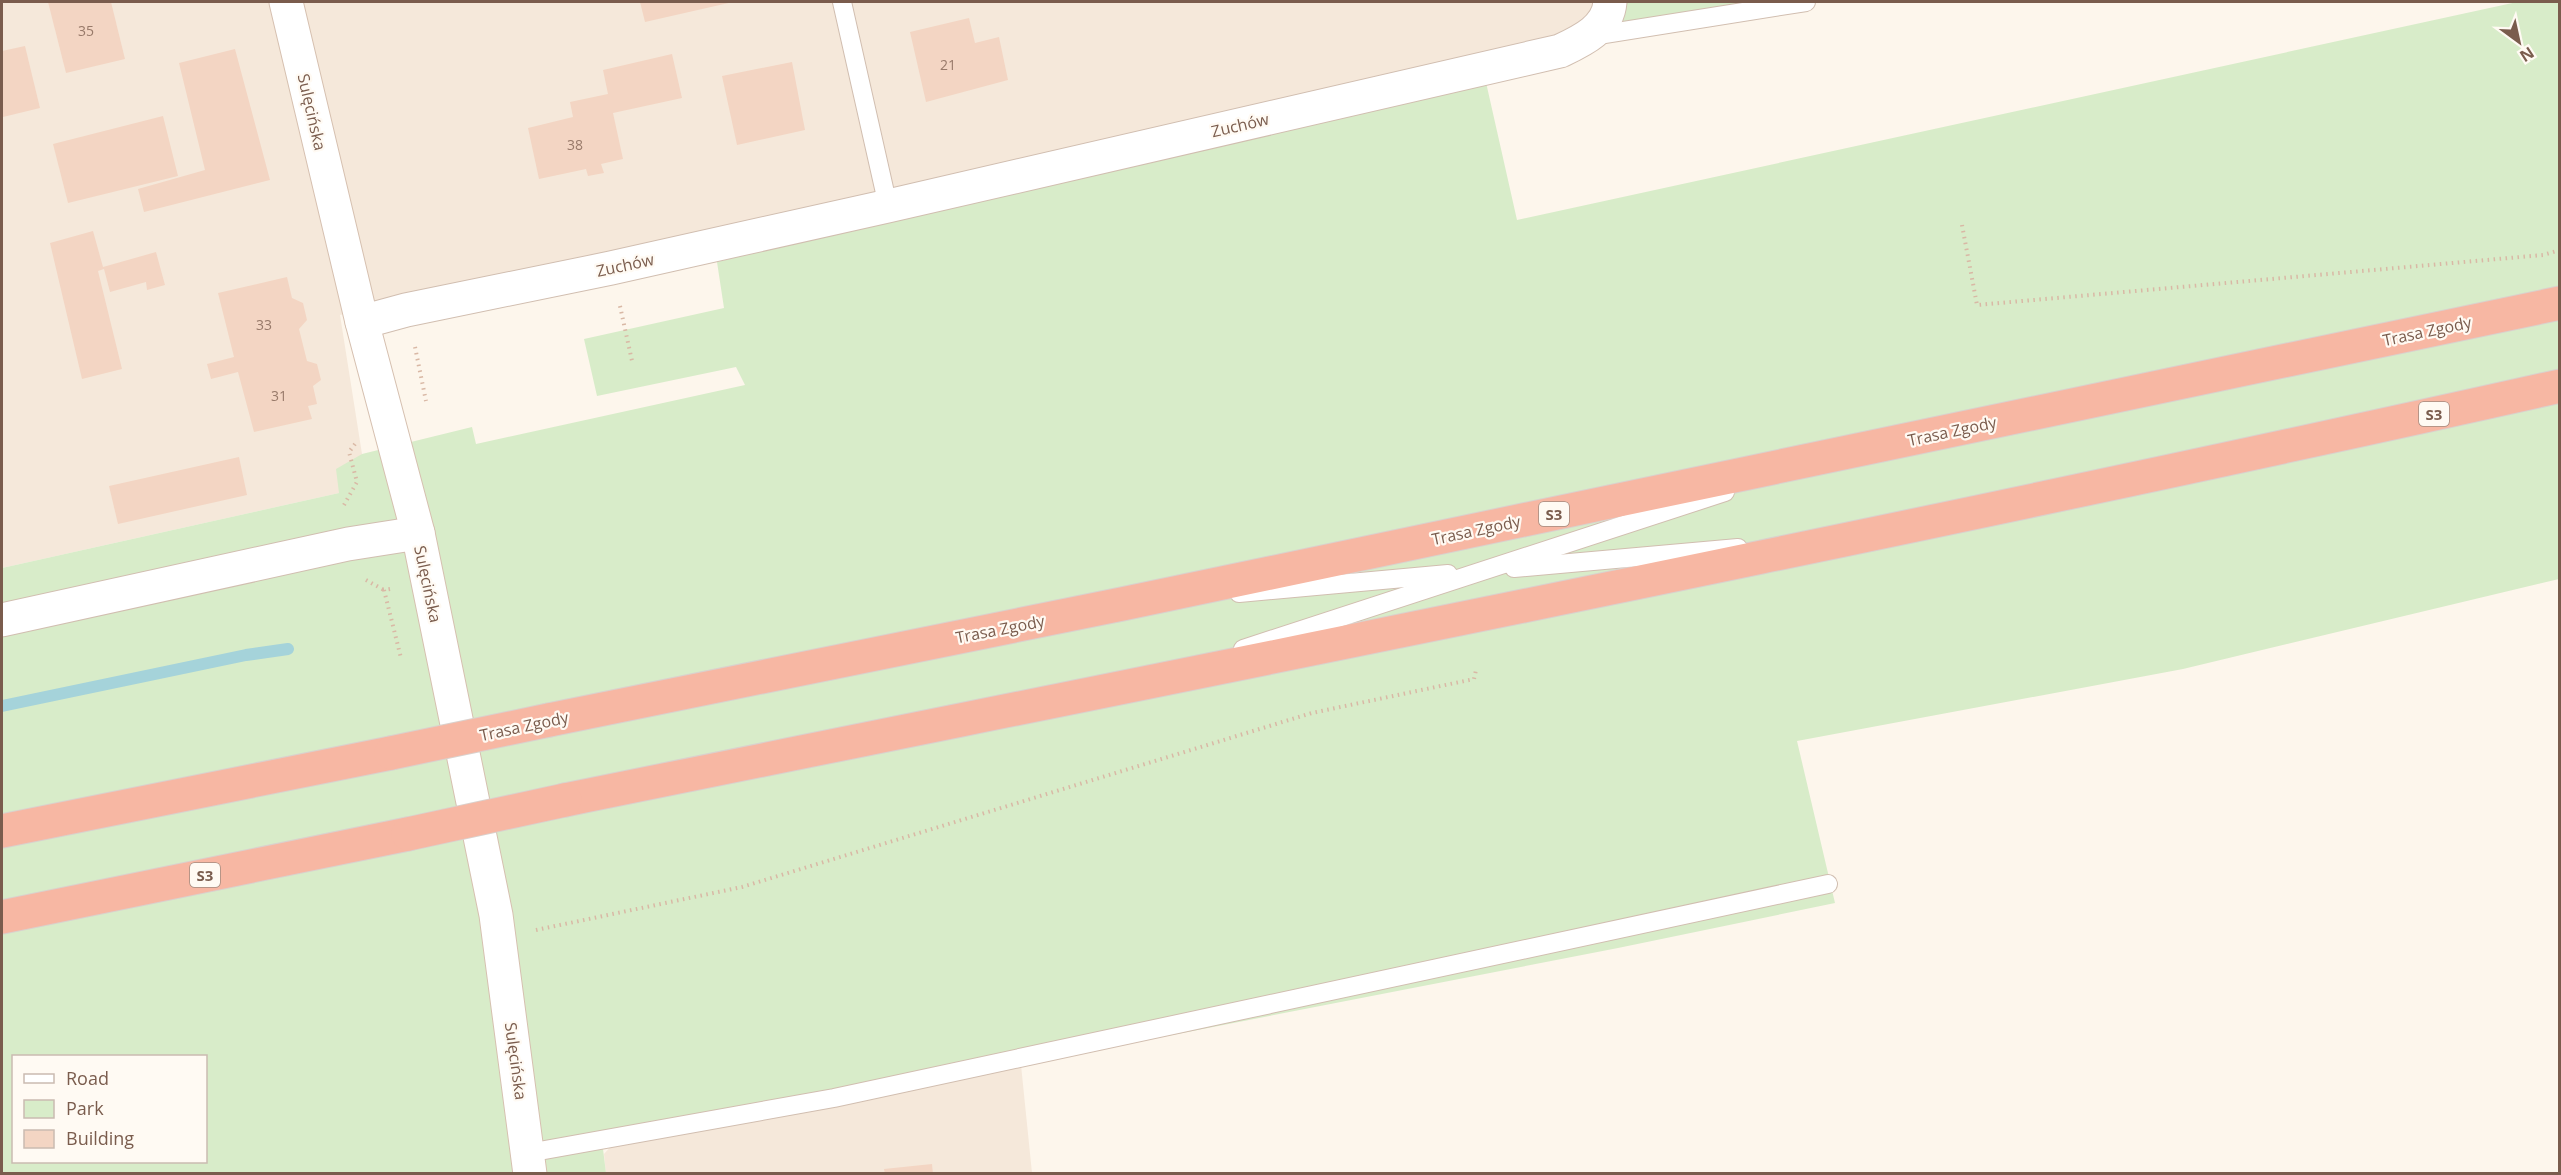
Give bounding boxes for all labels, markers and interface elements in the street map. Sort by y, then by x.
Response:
north arrow [2489,12,2549,72]
house number: 35 [78,21,94,40]
text: N [2516,42,2539,67]
house number: 21 [940,55,956,74]
street label: Sulęcińska [293,72,331,152]
street label: Zuchów [1209,108,1272,142]
house number: 38 [567,135,583,154]
street label: Zuchów [594,248,656,282]
street label: Trasa Zgody [2381,311,2474,351]
house number: 33 [256,315,272,334]
house number: 31 [271,386,287,405]
road number: S3 [2419,402,2449,426]
street label: Trasa Zgody [1906,411,1999,451]
road number: S3 [1539,502,1569,526]
street label: Trasa Zgody [1430,510,1523,550]
street label: Sulęcińska [409,544,447,624]
street label: Trasa Zgody [954,609,1047,648]
street label: Trasa Zgody [478,706,571,746]
road number: S3 [190,863,220,887]
street label: Sulęcińska [500,1021,532,1101]
legend [12,1055,207,1163]
text: Road [66,1066,109,1090]
text: Park [66,1096,104,1120]
text: Building [66,1126,134,1150]

